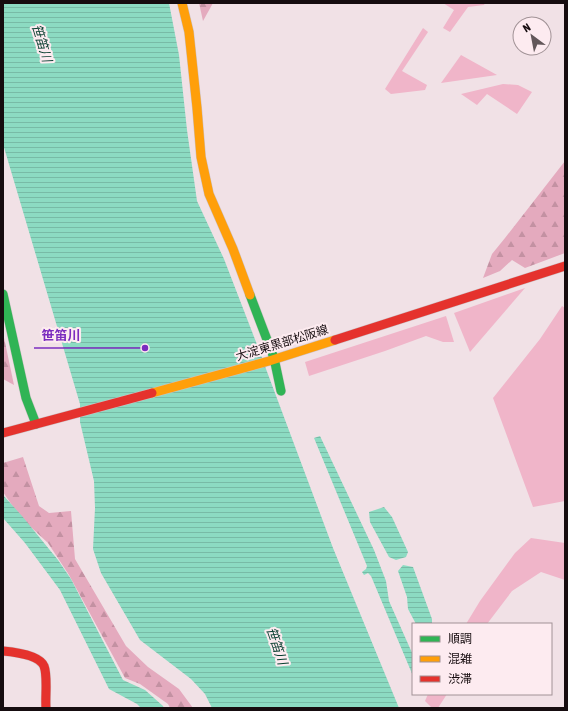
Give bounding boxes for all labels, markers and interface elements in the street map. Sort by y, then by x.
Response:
north arrow [512,16,552,56]
text: N [521,21,533,34]
water label: 笹笛川 [29,22,55,66]
street label: 大淀東黒部松阪線 [234,322,330,364]
callout: 笹笛川 [34,323,89,348]
text: 笹笛川 [41,328,81,343]
legend [412,623,552,695]
water label: 笹笛川 [264,625,291,669]
text: 順調 [448,632,472,646]
text: 混雑 [448,652,472,666]
text: 渋滞 [448,672,472,686]

